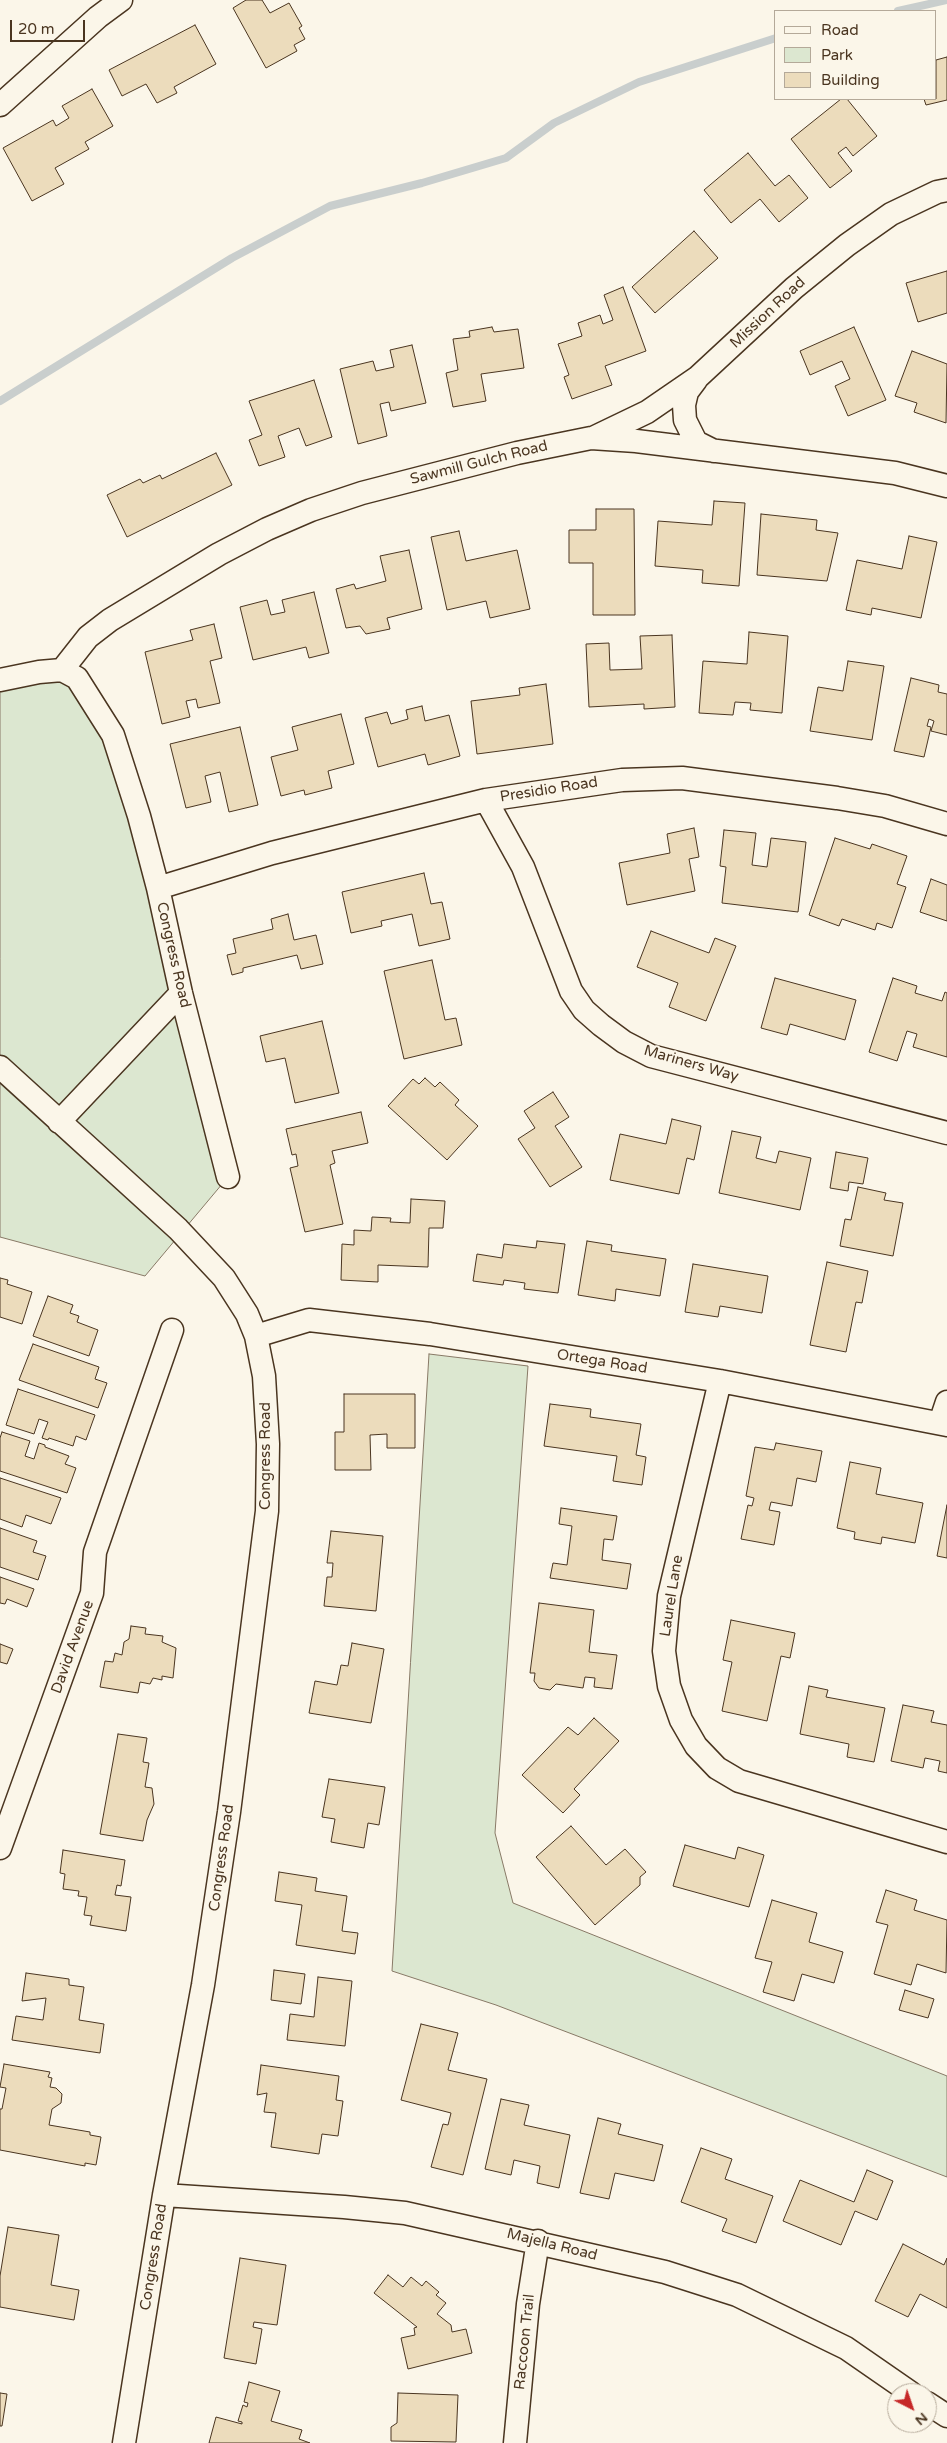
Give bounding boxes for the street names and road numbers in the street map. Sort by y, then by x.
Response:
street label: Mission Road [727,274,809,352]
street label: Sawmill Gulch Road [408,437,550,489]
street label: Presidio Road [499,773,599,807]
street label: Congress Road [152,900,194,1010]
street label: Mariners Way [642,1042,740,1086]
street label: Ortega Road [555,1346,649,1378]
street label: Congress Road [257,1402,275,1510]
street label: Laurel Lane [657,1554,687,1638]
street label: David Avenue [48,1598,98,1696]
street label: Congress Road [206,1803,238,1913]
street label: Congress Road [137,2202,171,2312]
street label: Majella Road [505,2225,599,2265]
street label: Raccoon Trail [511,2293,539,2391]

